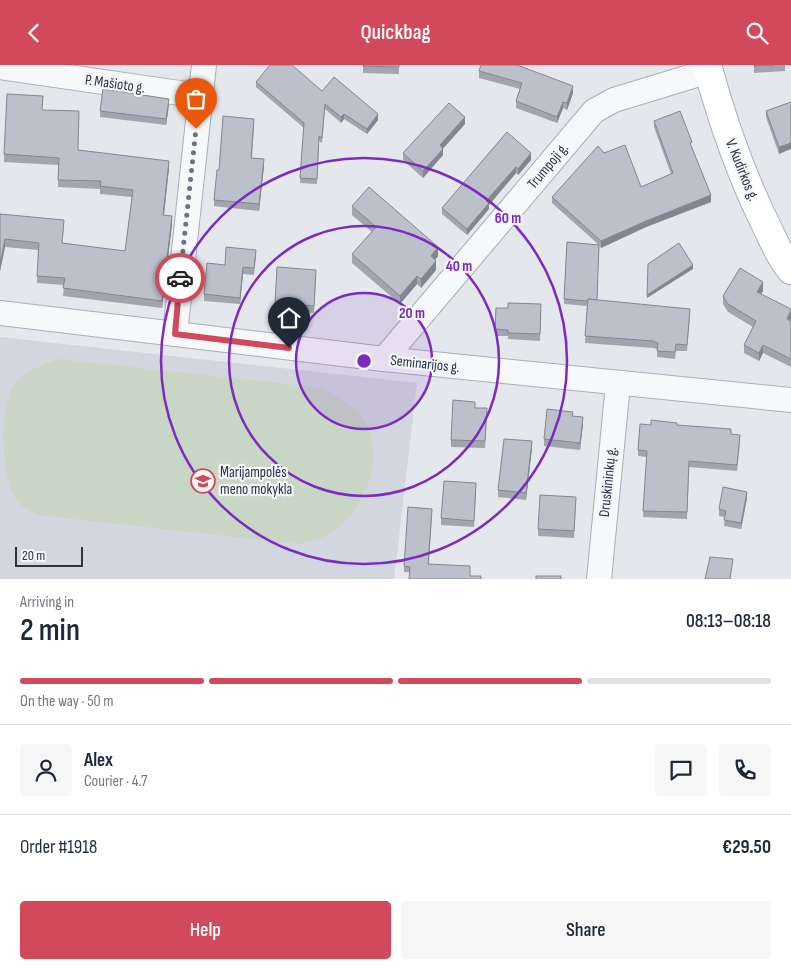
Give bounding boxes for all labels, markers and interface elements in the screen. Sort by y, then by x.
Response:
icon: back [20,19,48,47]
text: Quickbag [360,19,431,46]
icon: search [743,19,771,47]
street label: P. Mašioto g. [84,70,146,98]
pin [175,78,217,129]
icon: bag [182,85,210,113]
street label: V. Kudirkos g. [721,136,763,204]
street label: Trumpoji g. [523,139,573,193]
text: 60 m [495,209,521,228]
courier [155,253,205,303]
text: 40 m [446,257,472,276]
icon: car [166,264,194,292]
pin [268,297,310,348]
icon: home [275,304,303,332]
text: 20 m [399,304,425,323]
street label: Seminarijos g. [389,351,461,377]
centre of rings [355,352,373,370]
street label: Druskininkų g. [595,446,621,518]
place label: Marijampolės meno mokykla [220,463,293,499]
school or university icon: Marijampolės meno mokykla [190,468,216,494]
scale bar [15,544,82,567]
text: 20 m [22,547,45,564]
text: Arriving in [20,593,74,612]
text: 08:13–08:18 [686,610,771,633]
text: 2 min [20,611,80,650]
text: On the way · 50 m [20,692,114,711]
button: person [20,744,72,796]
button: chat [655,744,707,796]
button: phone [719,744,771,796]
text: Alex [84,749,113,772]
text: Courier · 4.7 [84,772,147,791]
text: Order #1918 [20,836,97,859]
text: €29.50 [722,836,771,859]
button: Help [20,901,391,959]
button: Share [401,901,771,959]

